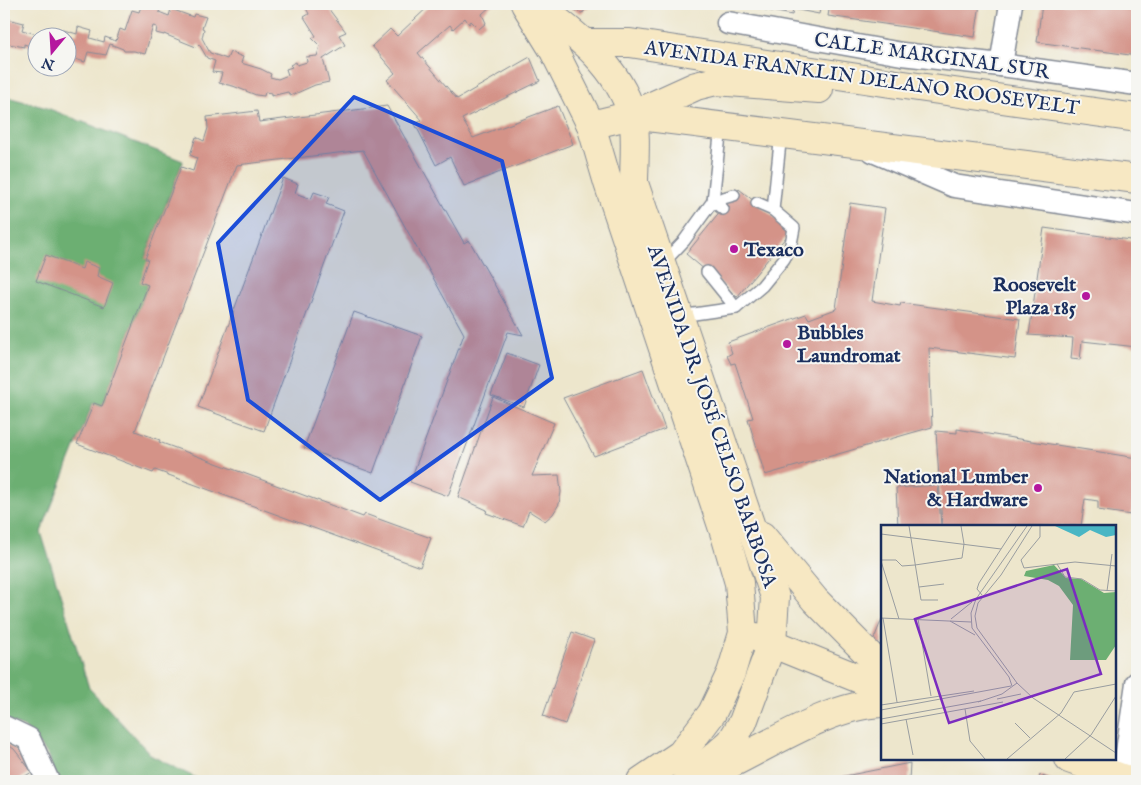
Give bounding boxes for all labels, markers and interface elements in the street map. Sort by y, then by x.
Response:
north arrow [28,28,78,78]
street label: CALLE MARGINAL SUR [813,28,1052,85]
street label: AVENIDA FRANKLIN DELANO ROOSEVELT [642,35,1081,121]
text: N [40,53,58,74]
place label: Texaco [743,238,804,263]
street label: AVENIDA DR. JOSÉ CELSO BARBOSA [641,241,782,592]
marker: Texaco [728,243,740,255]
place label: Roosevelt Plaza 185 [993,273,1077,321]
marker: Roosevelt Plaza 185 [1080,290,1092,302]
place label: Bubbles Laundromat [797,321,901,369]
marker: Bubbles Laundromat [781,338,793,350]
place label: National Lumber & Hardware [882,465,1029,513]
marker: National Lumber & Hardware [1032,482,1044,494]
inset map [881,525,1116,760]

